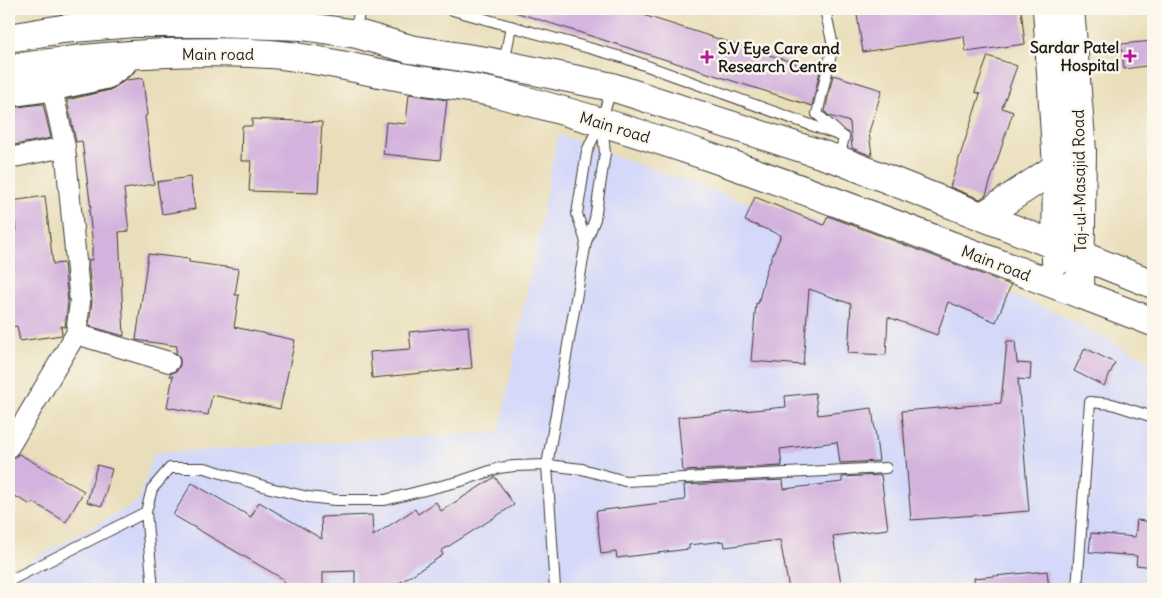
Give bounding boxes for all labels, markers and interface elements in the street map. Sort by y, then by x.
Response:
place label: Sardar Patel Hospital [1030,37,1119,76]
place label: S.V Eye Care and Research Centre [718,38,840,76]
street label: Main road [182,44,254,64]
marker: Sardar Patel Hospital [1123,49,1137,63]
marker: S.V Eye Care and Research Centre [700,50,714,64]
street label: Main road [577,107,653,147]
street label: Taj-ul-Masajid Road [1068,109,1090,253]
street label: Main road [959,241,1033,285]

